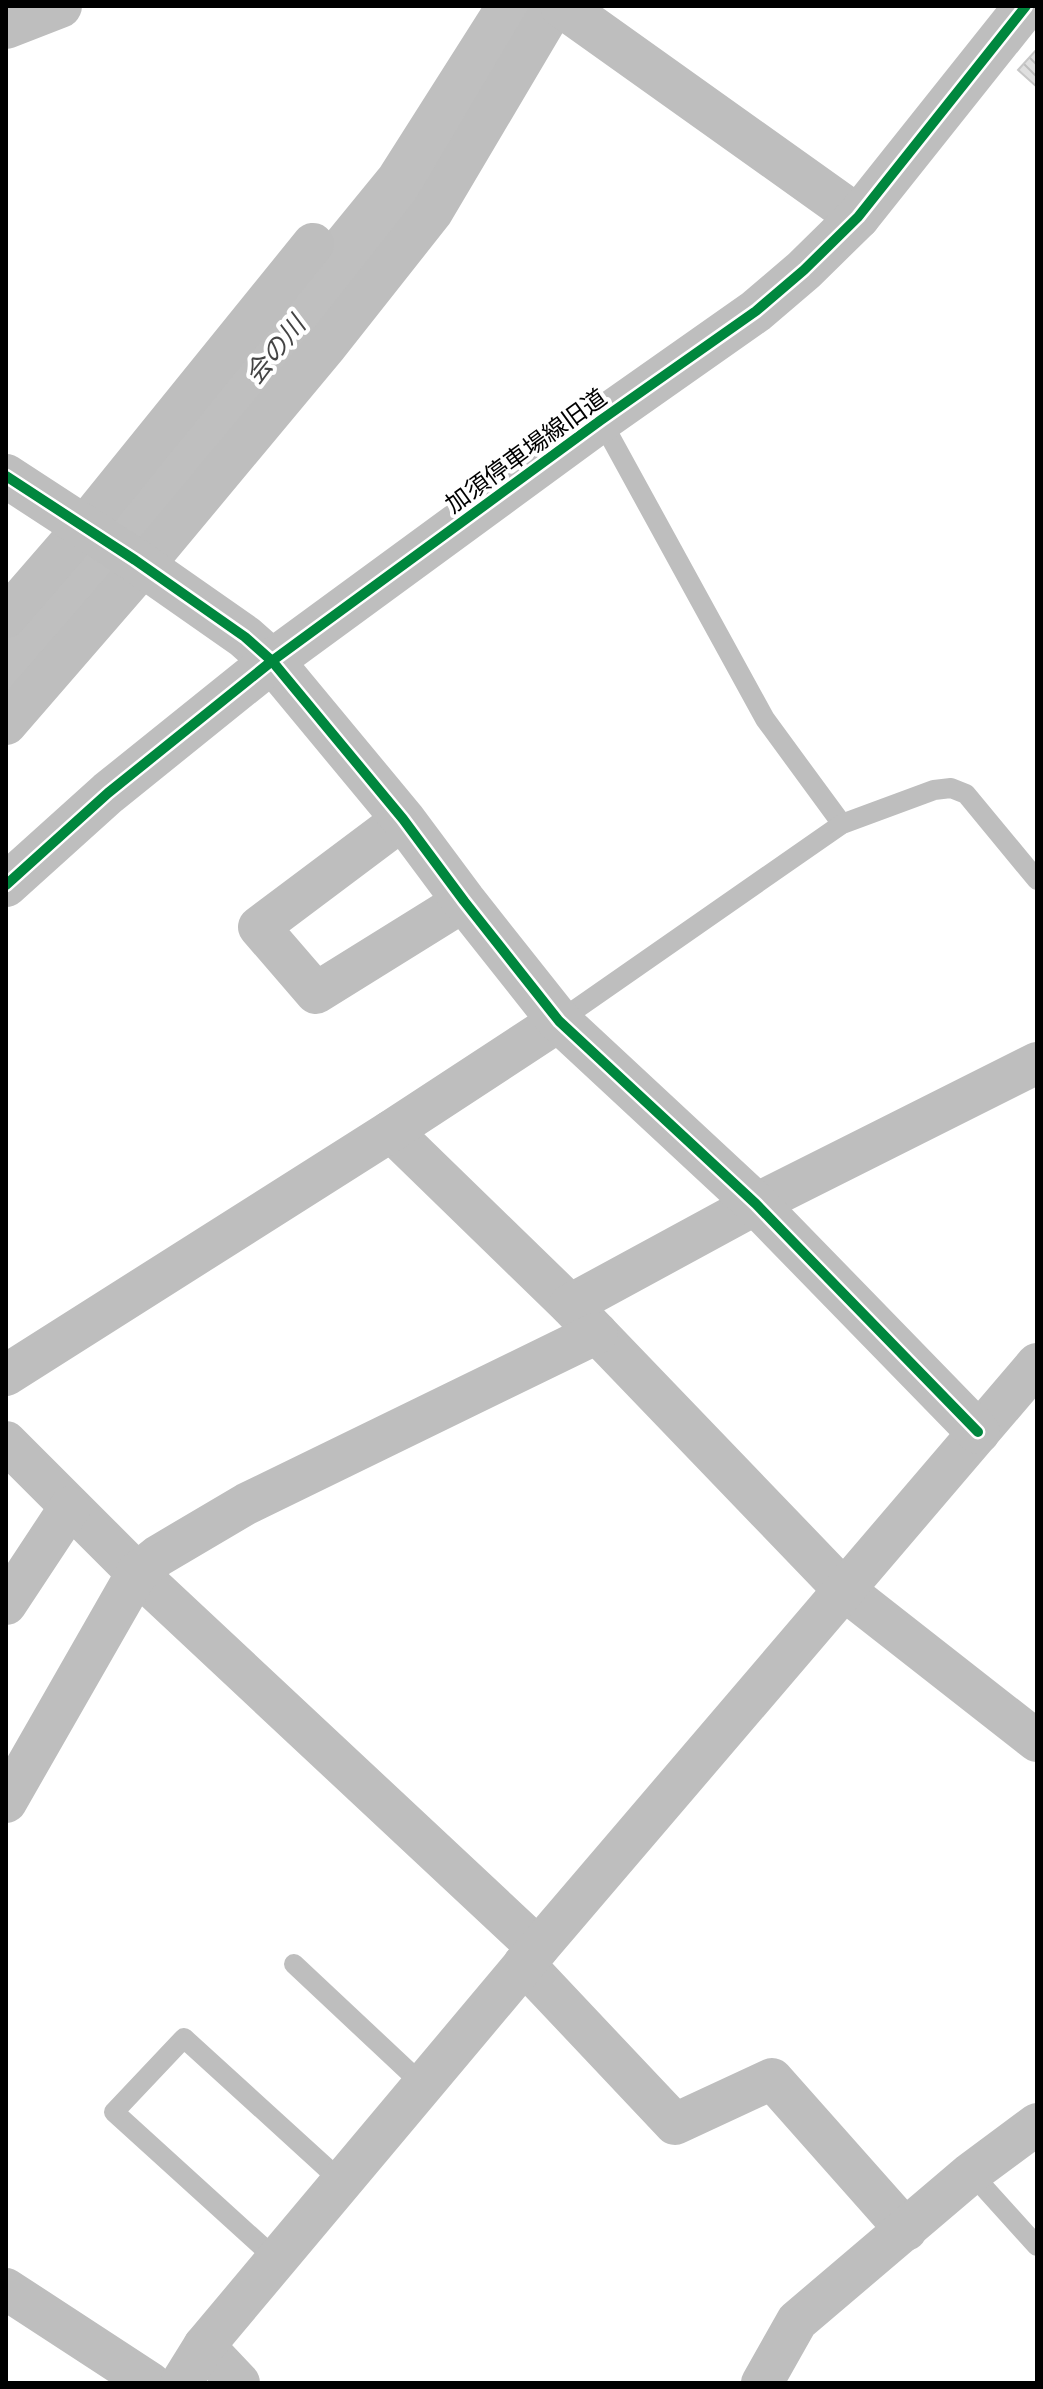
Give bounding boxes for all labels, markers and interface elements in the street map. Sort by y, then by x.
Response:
water label: 会の川 [239,308,313,390]
street label: 加須停車場線旧道 [440,383,612,519]

